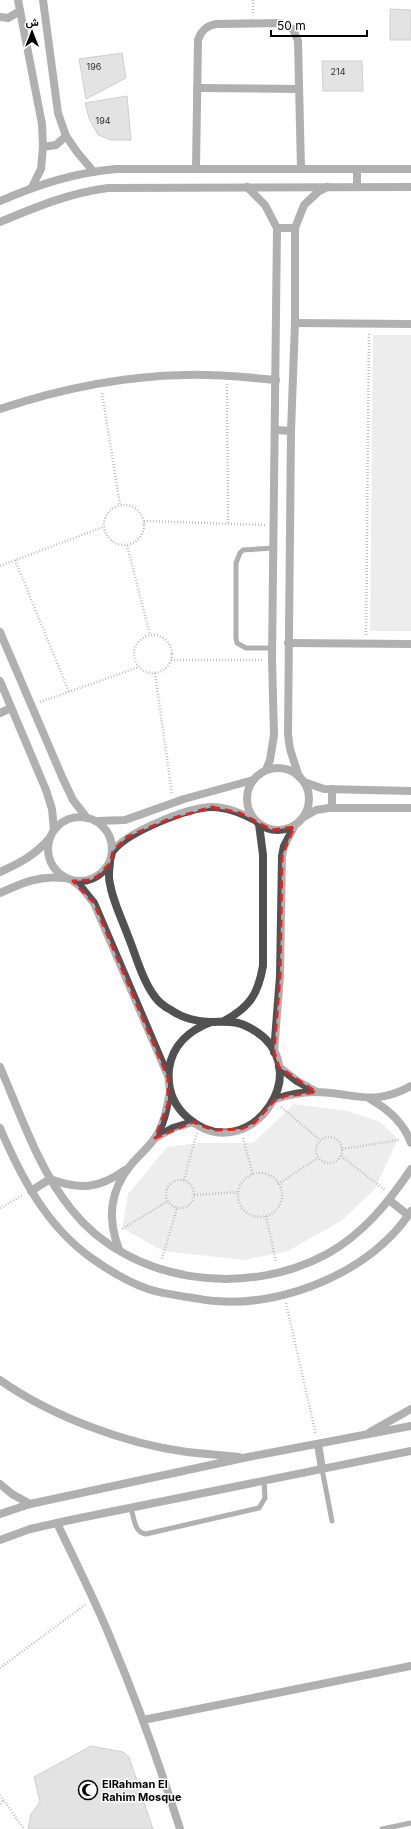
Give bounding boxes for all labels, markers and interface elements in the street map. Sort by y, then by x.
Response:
north arrow [12,12,52,52]
scale bar [271,12,367,38]
text: ش [25,15,39,29]
text: 50 m [277,18,306,33]
house number: 196 [87,61,102,72]
house number: 214 [331,66,346,77]
house number: 194 [95,115,111,126]
place label: ElRahman El Rahim Mosque [102,1777,182,1804]
mosque icon: ElRahman El Rahim Mosque [77,1779,99,1801]

